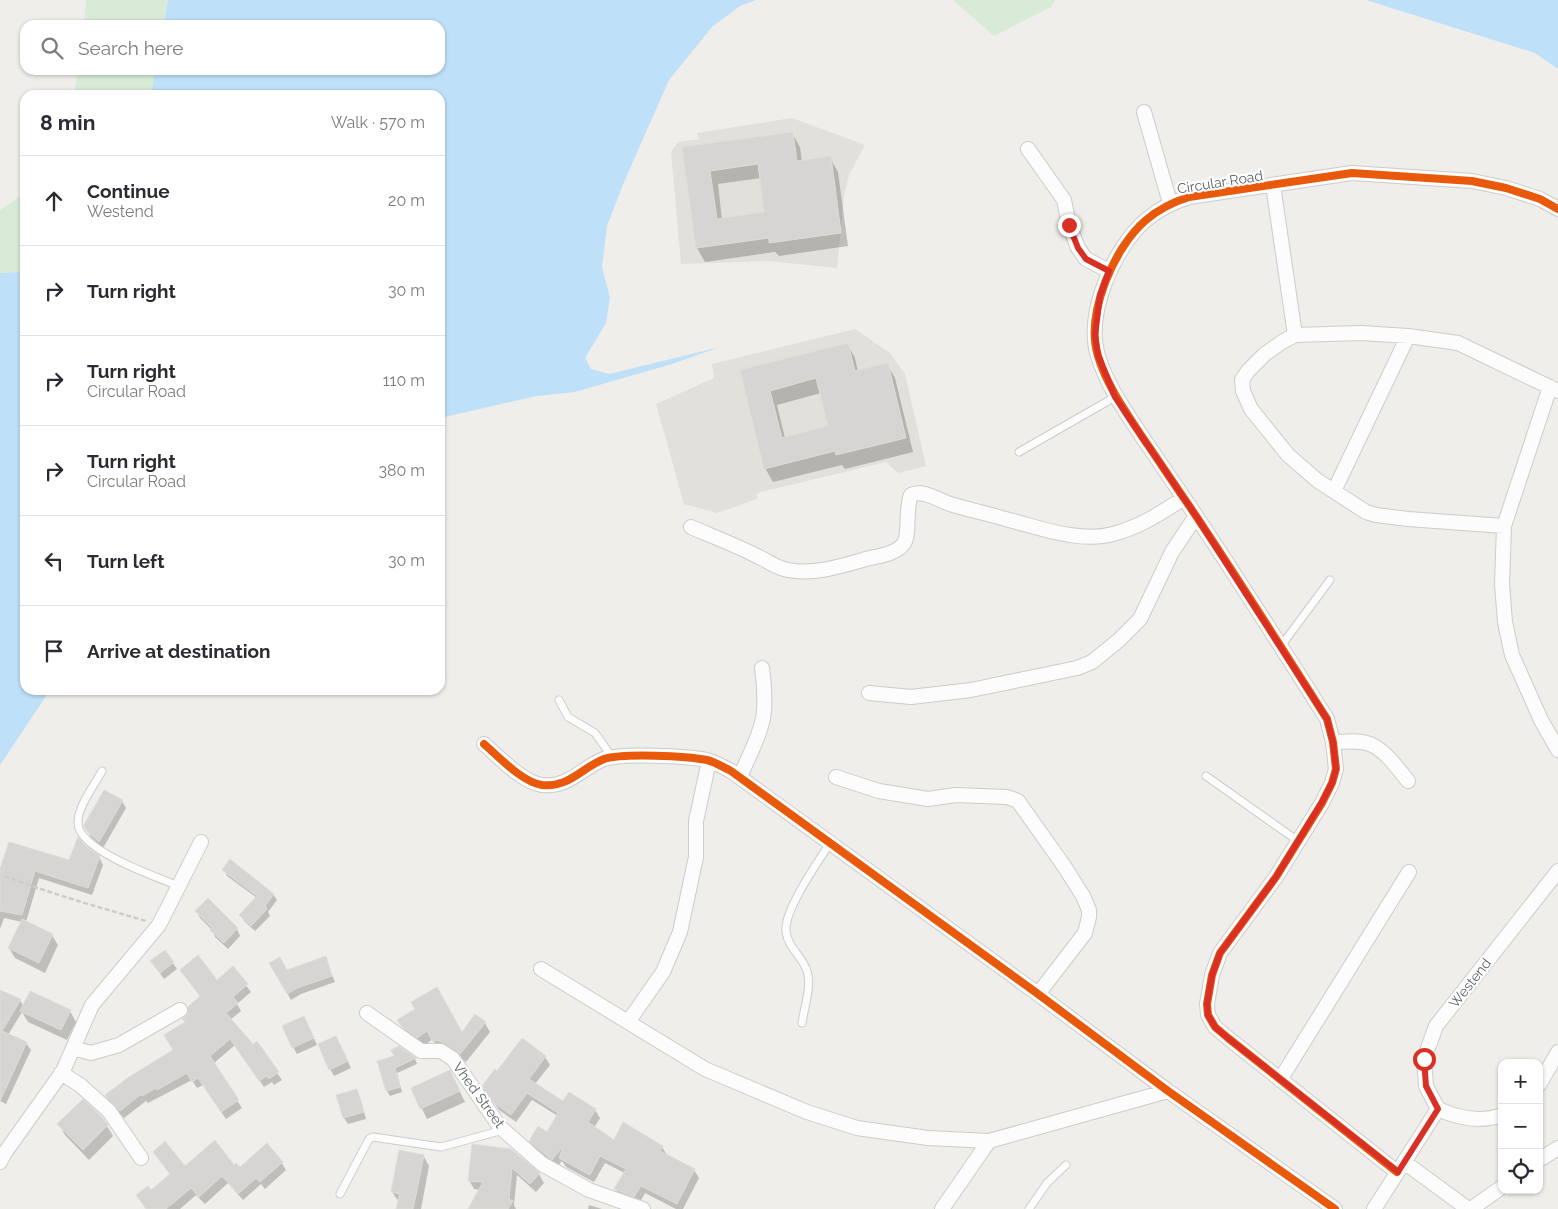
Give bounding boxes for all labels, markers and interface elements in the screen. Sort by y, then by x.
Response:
search box [20,20,445,75]
icon: search [38,34,66,62]
text: Search here [78,37,184,59]
text: 8 min [40,110,95,135]
text: Walk · 570 m [331,113,425,132]
street label: Circular Road [1176,167,1264,197]
text: Continue [87,180,170,202]
icon: ahead [40,187,68,215]
text: 20 m [388,191,425,210]
text: Westend [87,202,154,221]
route end [1058,214,1081,237]
icon: right [40,277,68,305]
text: Turn right [87,280,176,302]
text: 30 m [388,281,425,300]
text: Turn right [87,360,176,382]
icon: right [40,367,68,395]
text: 110 m [383,371,425,390]
text: Circular Road [87,382,186,401]
text: Turn right [87,450,176,472]
icon: right [40,457,68,485]
text: 380 m [378,461,425,480]
text: Circular Road [87,472,186,491]
icon: left [40,547,68,575]
text: Turn left [87,550,164,572]
text: 30 m [388,551,425,570]
icon: arrive [40,637,68,665]
text: Arrive at destination [87,640,271,662]
street label: Westend [1446,955,1494,1011]
route start [1413,1048,1436,1071]
street label: Vhed Street [450,1059,508,1131]
map controls [1498,1059,1543,1194]
button: + [1498,1059,1543,1104]
button: − [1498,1104,1543,1149]
button: locate [1498,1149,1543,1194]

